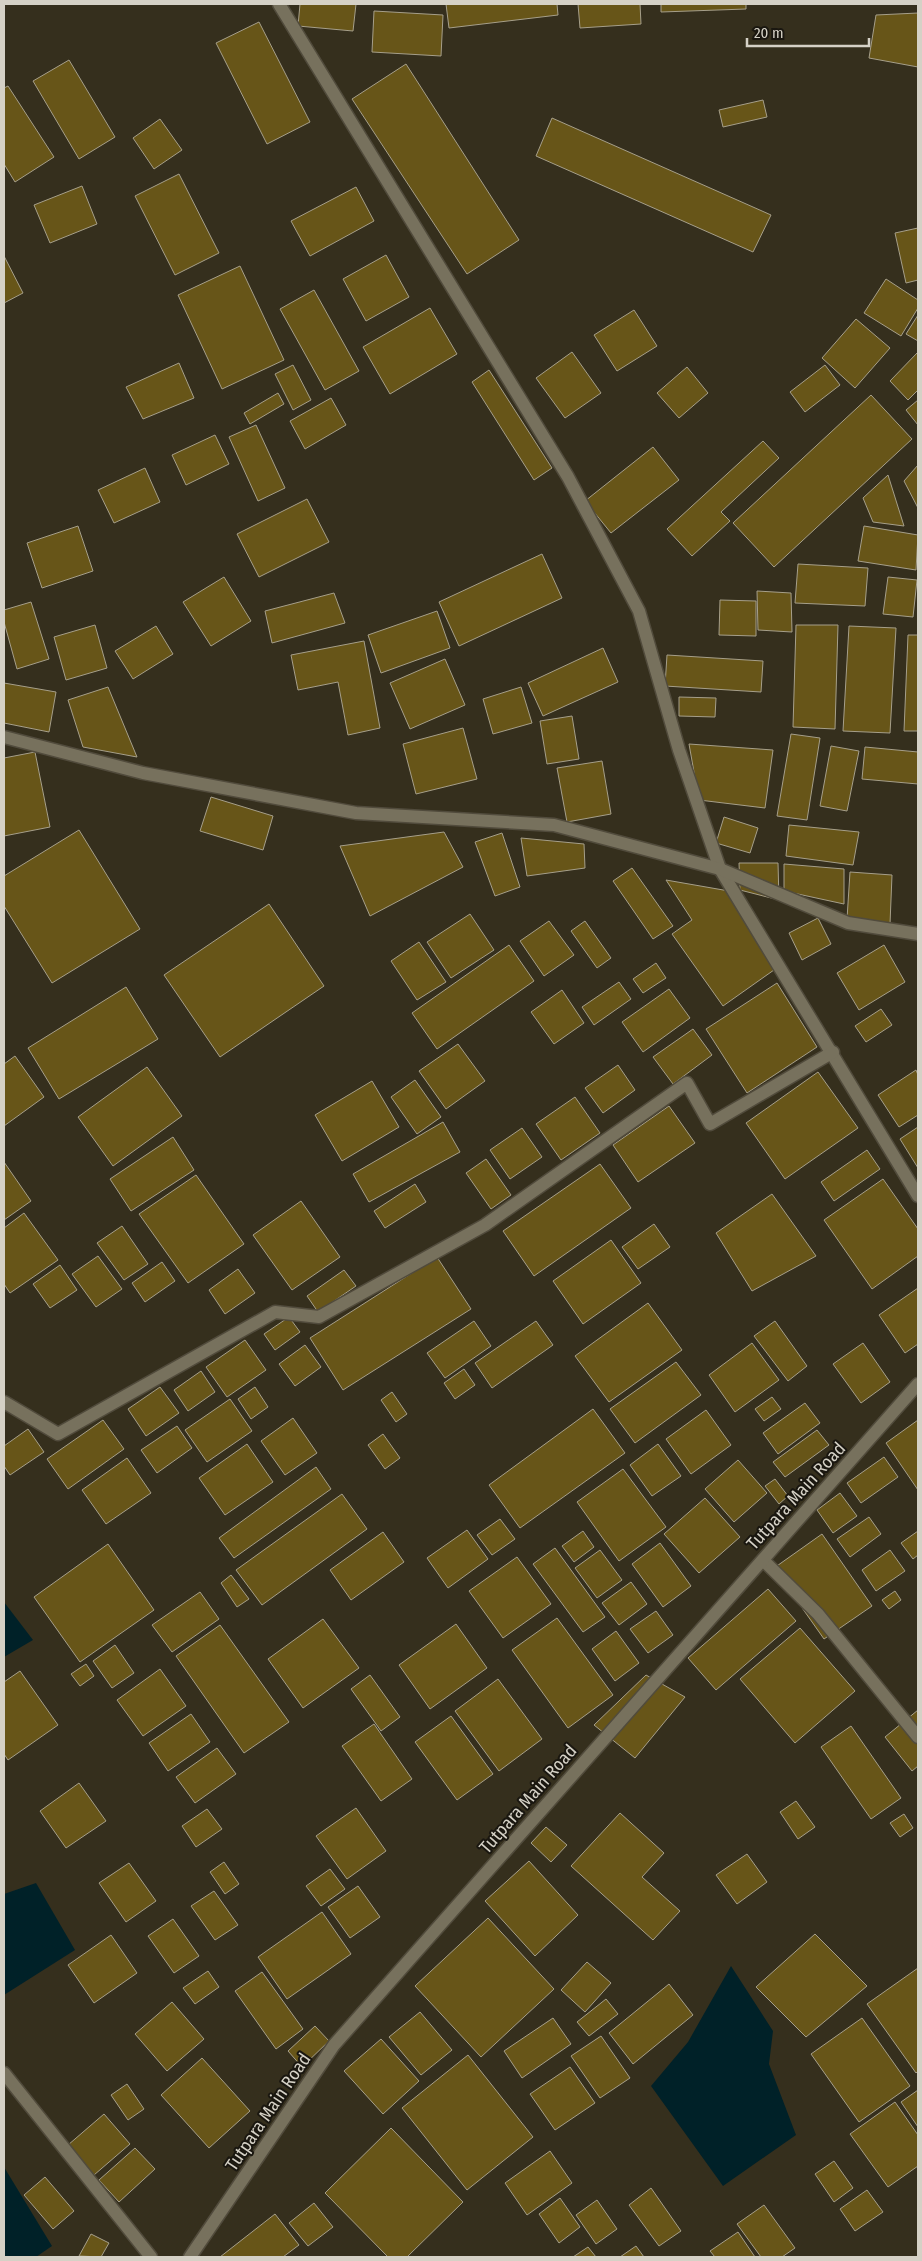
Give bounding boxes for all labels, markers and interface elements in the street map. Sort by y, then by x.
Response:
scale bar [747,15,870,47]
text: 20 m [754,24,784,42]
street label: Tutpara Main Road [742,1438,850,1554]
street label: Tutpara Main Road [475,1740,581,1858]
street label: Tutpara Main Road [221,2049,315,2175]

